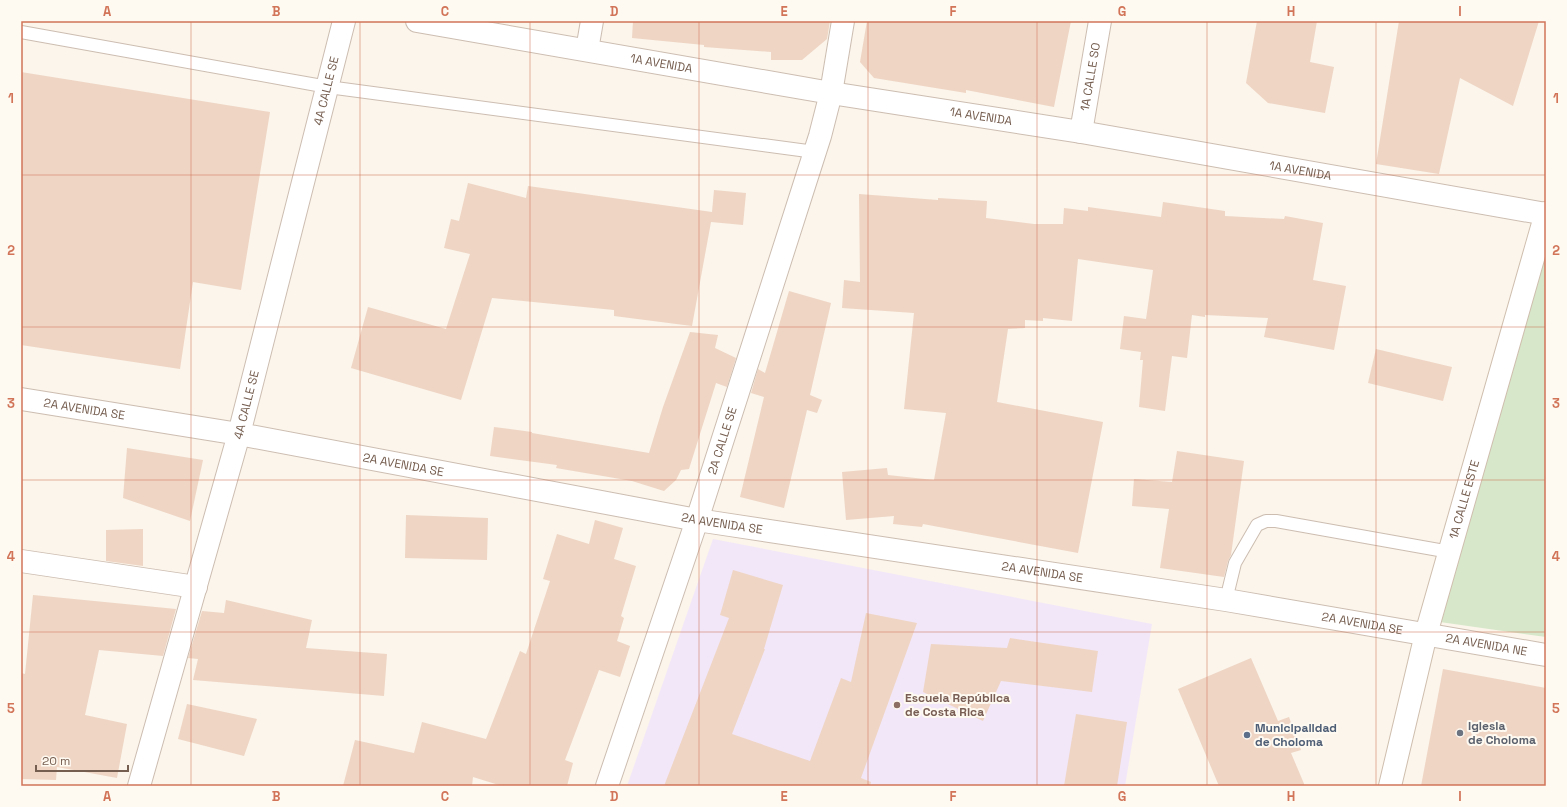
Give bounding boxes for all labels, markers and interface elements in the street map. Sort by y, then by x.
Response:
text: A [103,3,112,20]
text: B [272,3,281,20]
text: C [441,3,449,20]
text: D [610,3,619,20]
text: E [780,3,788,20]
text: F [950,3,957,20]
text: G [1118,3,1126,20]
text: H [1287,3,1295,20]
text: I [1458,3,1462,20]
street label: 1A CALLE SO [1077,41,1104,112]
street label: 1A AVENIDA [629,50,694,77]
street label: 4A CALLE SE [310,55,343,127]
text: 1 [8,90,14,107]
text: 1 [1553,90,1559,107]
street label: 1A AVENIDA [949,104,1014,129]
street label: 1A AVENIDA [1268,157,1333,184]
text: 2 [7,242,15,259]
text: 2 [1552,242,1560,259]
street label: 4A CALLE SE [230,369,263,441]
text: 3 [7,395,15,412]
street label: 2A AVENIDA SE [42,395,126,424]
text: 3 [1552,395,1560,412]
street label: 2A CALLE SE [704,405,741,477]
street label: 2A AVENIDA SE [362,449,445,480]
street label: 1A CALLE ESTE [1445,458,1483,541]
street label: 2A AVENIDA SE [680,509,764,538]
text: 4 [7,548,15,565]
text: 4 [1552,548,1560,565]
street label: 2A AVENIDA SE [1000,558,1084,586]
street label: 2A AVENIDA SE [1320,609,1404,638]
street label: 2A AVENIDA NE [1444,630,1529,660]
place label: Escuela República de Costa Rica [905,690,1010,720]
text: 5 [7,700,15,717]
marker: Escuela República de Costa Rica [892,700,902,710]
text: 5 [1552,700,1560,717]
place label: Iglesia de Choloma [1468,718,1536,748]
place label: Municipalidad de Choloma [1255,720,1337,750]
marker: Iglesia de Choloma [1455,728,1465,738]
marker: Municipalidad de Choloma [1242,730,1252,740]
scale bar [36,747,128,773]
text: 20 m [42,753,70,769]
text: A [103,788,112,805]
text: B [272,788,281,805]
text: C [441,788,449,805]
text: D [610,788,619,805]
text: E [780,788,788,805]
text: F [950,788,957,805]
text: G [1118,788,1126,805]
text: H [1287,788,1295,805]
text: I [1458,788,1462,805]

